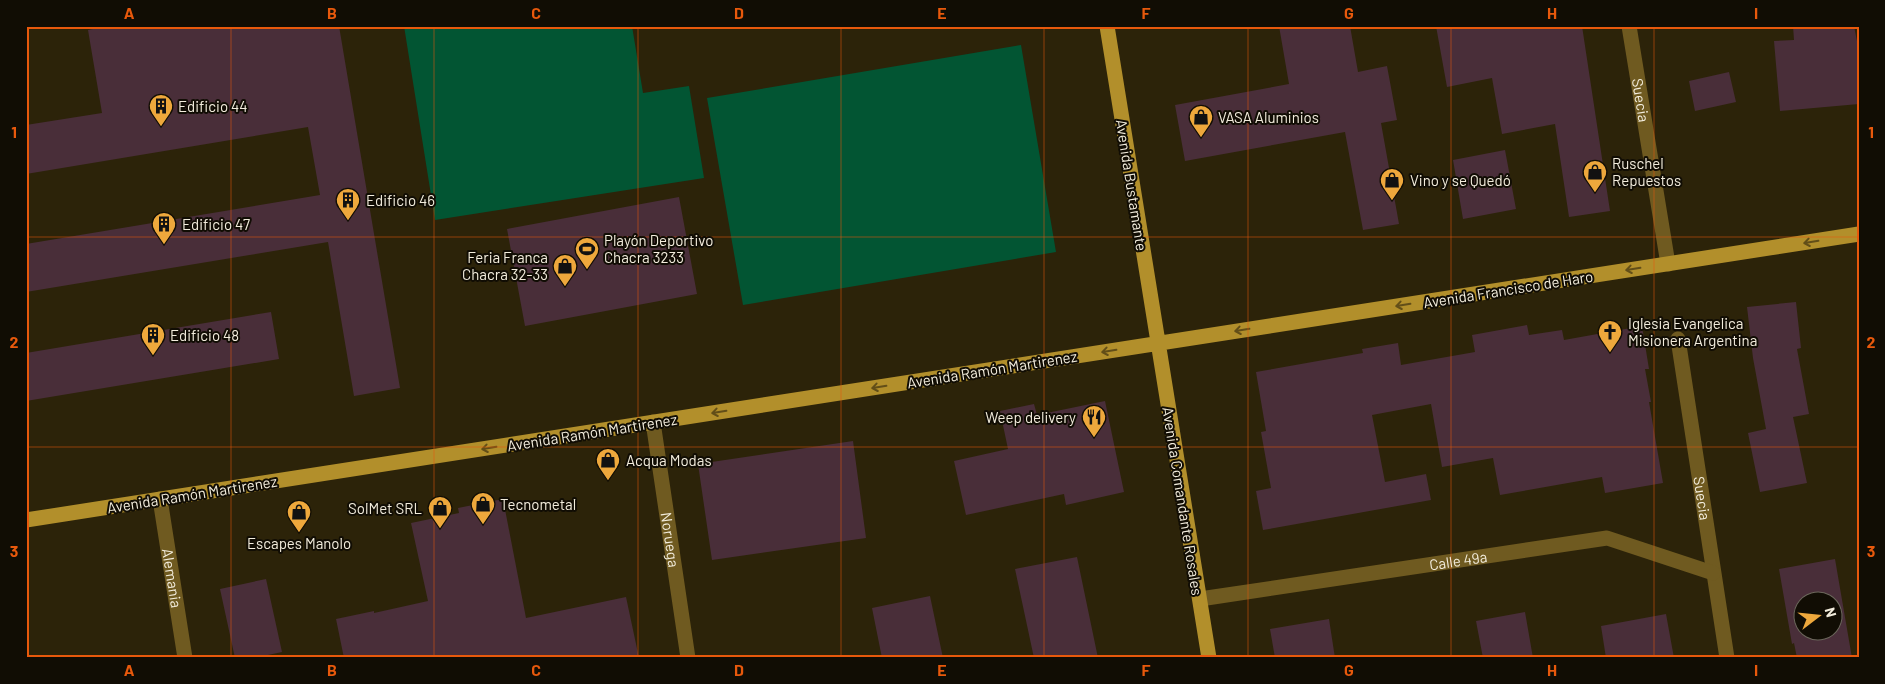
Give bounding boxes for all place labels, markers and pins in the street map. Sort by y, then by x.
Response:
building icon: Edificio 44 [148,93,174,127]
place label: Edificio 44 [178,97,248,115]
shop icon: VASA Aluminios [1188,104,1214,138]
place label: VASA Aluminios [1218,108,1319,126]
place label: Ruschel Repuestos [1612,154,1681,189]
shop icon: Ruschel Repuestos [1582,159,1608,193]
shop icon: Vino y se Quedó [1379,167,1405,201]
place label: Vino y se Quedó [1410,171,1511,189]
building icon: Edificio 46 [335,187,361,221]
place label: Edificio 46 [366,191,435,209]
building icon: Edificio 47 [151,211,177,245]
place label: Edificio 47 [182,215,250,233]
place label: Playón Deportivo Chacra 3233 [604,231,713,266]
sports icon: Playón Deportivo Chacra 3233 [574,236,600,270]
place label: Feria Franca Chacra 32-33 [462,248,548,283]
shop icon: Feria Franca Chacra 32-33 [552,253,578,287]
place label: Iglesia Evangelica Misionera Argentina [1628,314,1757,349]
church icon: Iglesia Evangelica Misionera Argentina [1597,319,1623,353]
building icon: Edificio 48 [140,322,166,356]
place label: Edificio 48 [170,326,239,344]
restaurant icon: Weep delivery [1081,404,1107,438]
place label: Weep delivery [985,408,1076,426]
shop icon: Acqua Modas [595,447,621,481]
place label: Acqua Modas [626,451,712,469]
shop icon: Tecnometal [470,491,496,525]
shop icon: SolMet SRL [427,495,453,529]
place label: Tecnometal [500,495,576,513]
shop icon: Escapes Manolo [286,499,312,533]
place label: SolMet SRL [348,499,422,517]
place label: Escapes Manolo [247,534,351,552]

